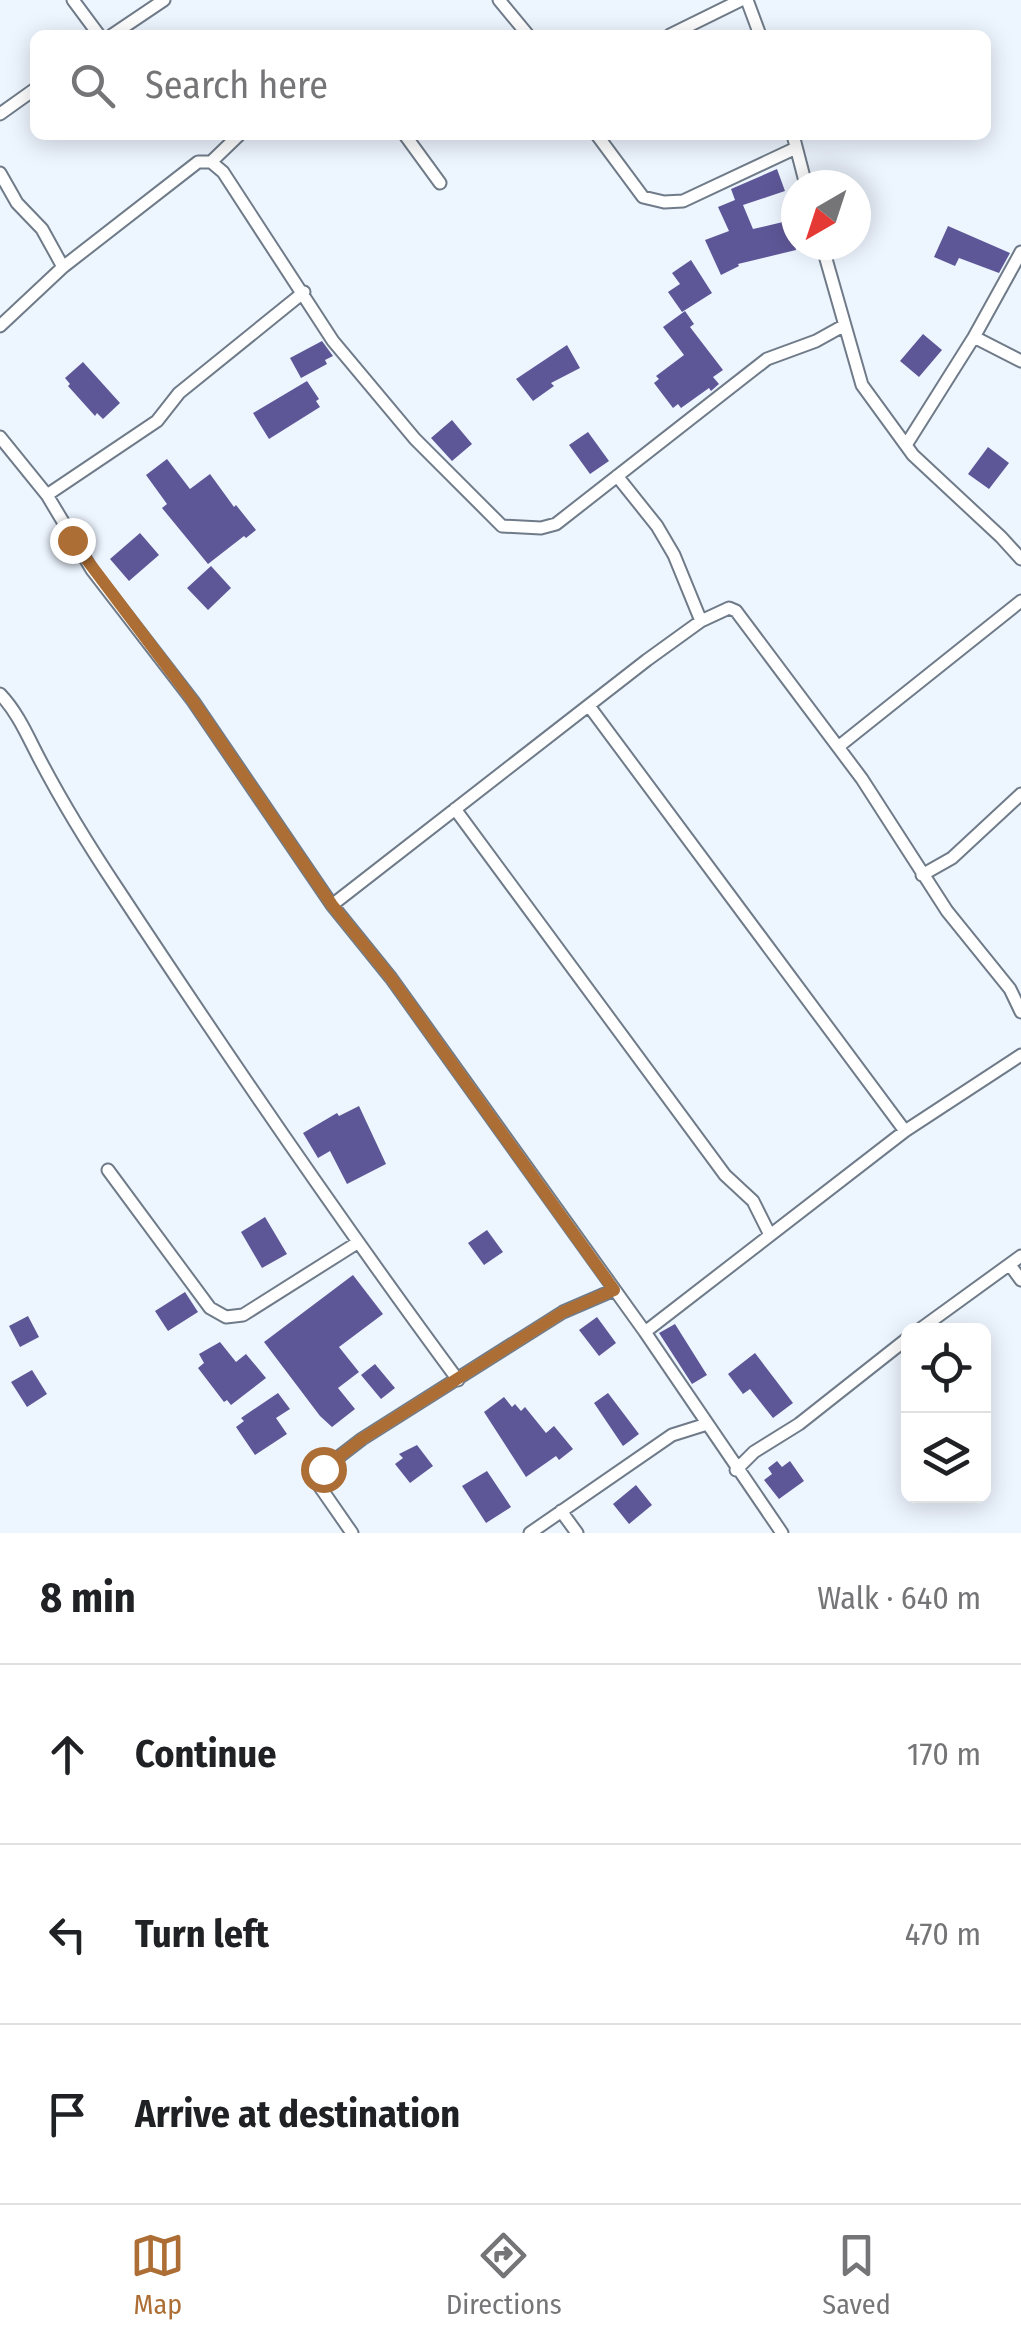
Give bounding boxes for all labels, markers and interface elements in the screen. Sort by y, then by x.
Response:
search box [30,30,991,140]
icon: search [65,58,120,113]
text: Search here [145,62,328,108]
north arrow [781,170,871,260]
route end [50,518,96,564]
map controls [901,1323,991,1503]
button: locate [901,1323,991,1413]
button: layers [901,1413,991,1503]
route start [301,1447,347,1493]
text: 8 min [40,1573,136,1623]
text: Walk · 640 m [817,1579,981,1617]
icon: ahead [40,1727,95,1782]
text: Continue [135,1731,276,1777]
text: 170 m [907,1735,981,1773]
icon: left [40,1907,95,1962]
text: Turn left [135,1911,269,1957]
text: 470 m [905,1915,981,1953]
icon: arrive [40,2087,95,2142]
text: Arrive at destination [135,2091,460,2137]
tab: Map [130,2228,185,2321]
tab: Directions [446,2228,562,2321]
tab: Saved [822,2228,891,2321]

